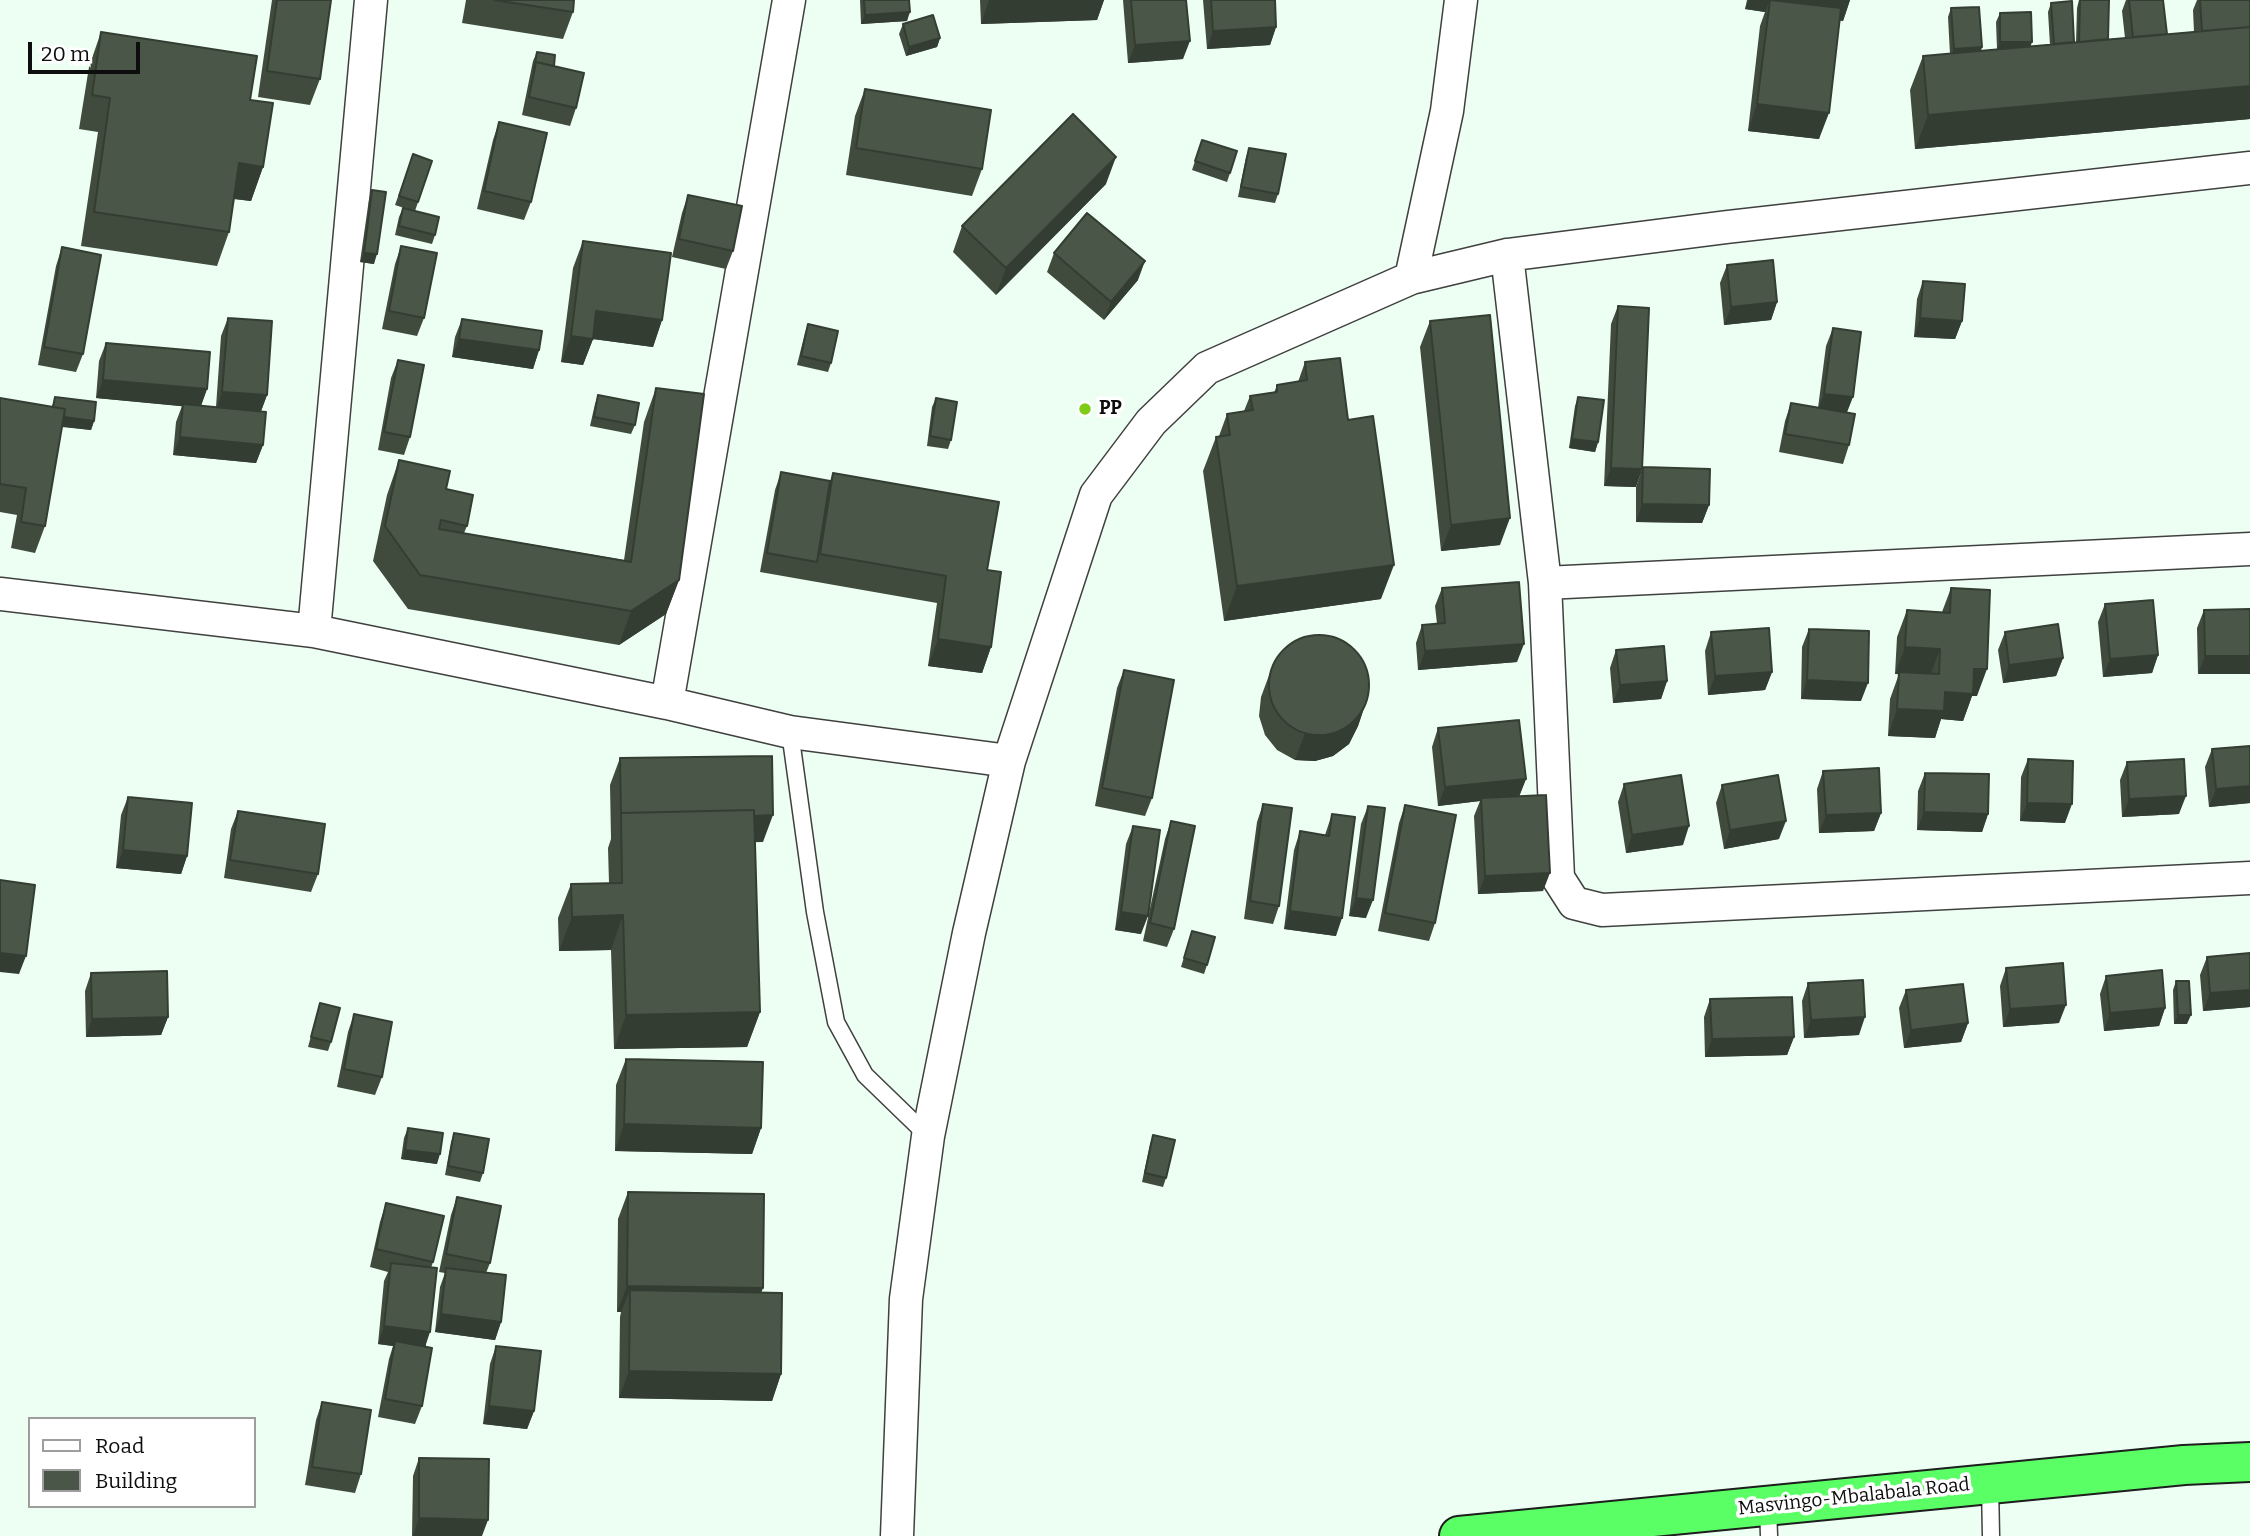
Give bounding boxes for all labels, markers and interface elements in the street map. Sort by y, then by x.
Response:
scale bar [32,28,144,72]
text: 20 m [41,41,90,67]
place label: PP [1099,398,1122,420]
marker: PP [1077,401,1093,417]
legend [28,1417,256,1508]
text: Road [95,1433,144,1459]
text: Building [95,1468,177,1494]
street label: Masvingo-Mbalabala Road [1737,1473,1971,1521]

